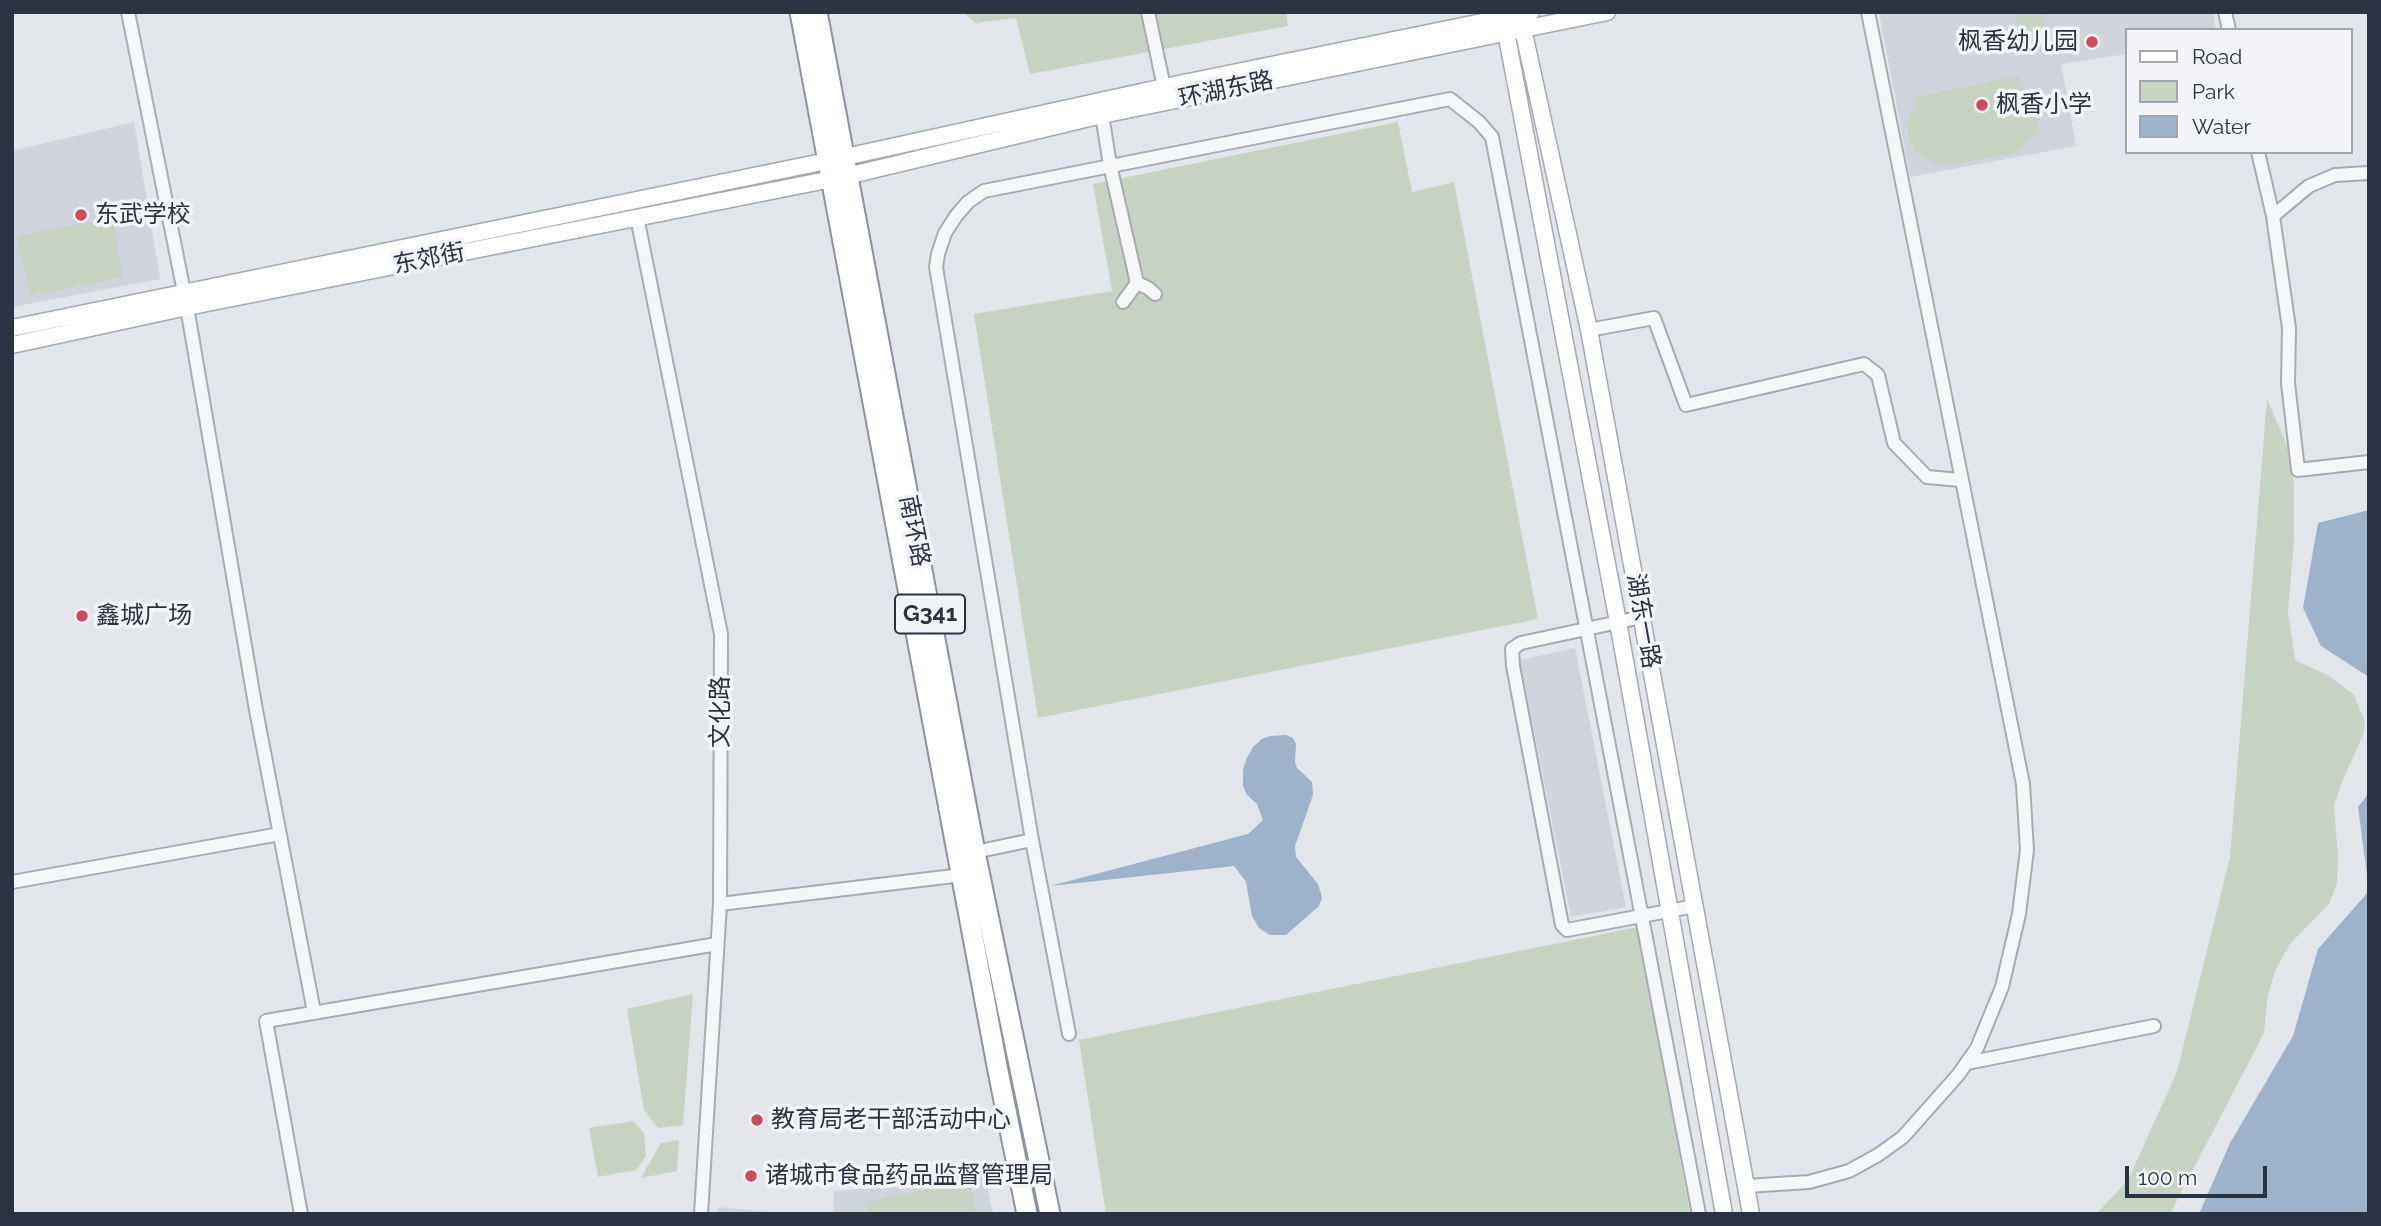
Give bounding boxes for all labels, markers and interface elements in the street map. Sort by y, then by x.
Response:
place label: 枫香幼儿园 [1958,28,2078,56]
legend [2126,28,2353,154]
marker: 枫香幼儿园 [2084,34,2100,50]
text: Road [2192,44,2242,69]
street label: 环湖东路 [1176,66,1276,114]
text: Park [2192,79,2235,104]
place label: 枫香小学 [1996,91,2092,119]
marker: 枫香小学 [1974,97,1990,113]
text: Water [2192,114,2251,139]
place label: 东武学校 [95,201,191,229]
marker: 东武学校 [73,207,89,223]
street label: 东郊街 [391,238,467,280]
street label: 南环路 [893,493,935,569]
street label: 湖东一路 [1620,571,1666,671]
road number: G341 [895,594,965,634]
place label: 鑫城广场 [96,602,192,630]
marker: 鑫城广场 [74,608,90,624]
street label: 文化路 [707,676,735,748]
place label: 教育局老干部活动中心 [771,1106,1011,1134]
marker: 教育局老干部活动中心 [749,1112,765,1128]
scale bar [2129,1152,2271,1196]
place label: 诸城市食品药品监督管理局 [765,1162,1053,1190]
text: 100 m [2138,1165,2197,1190]
marker: 诸城市食品药品监督管理局 [743,1168,759,1184]

